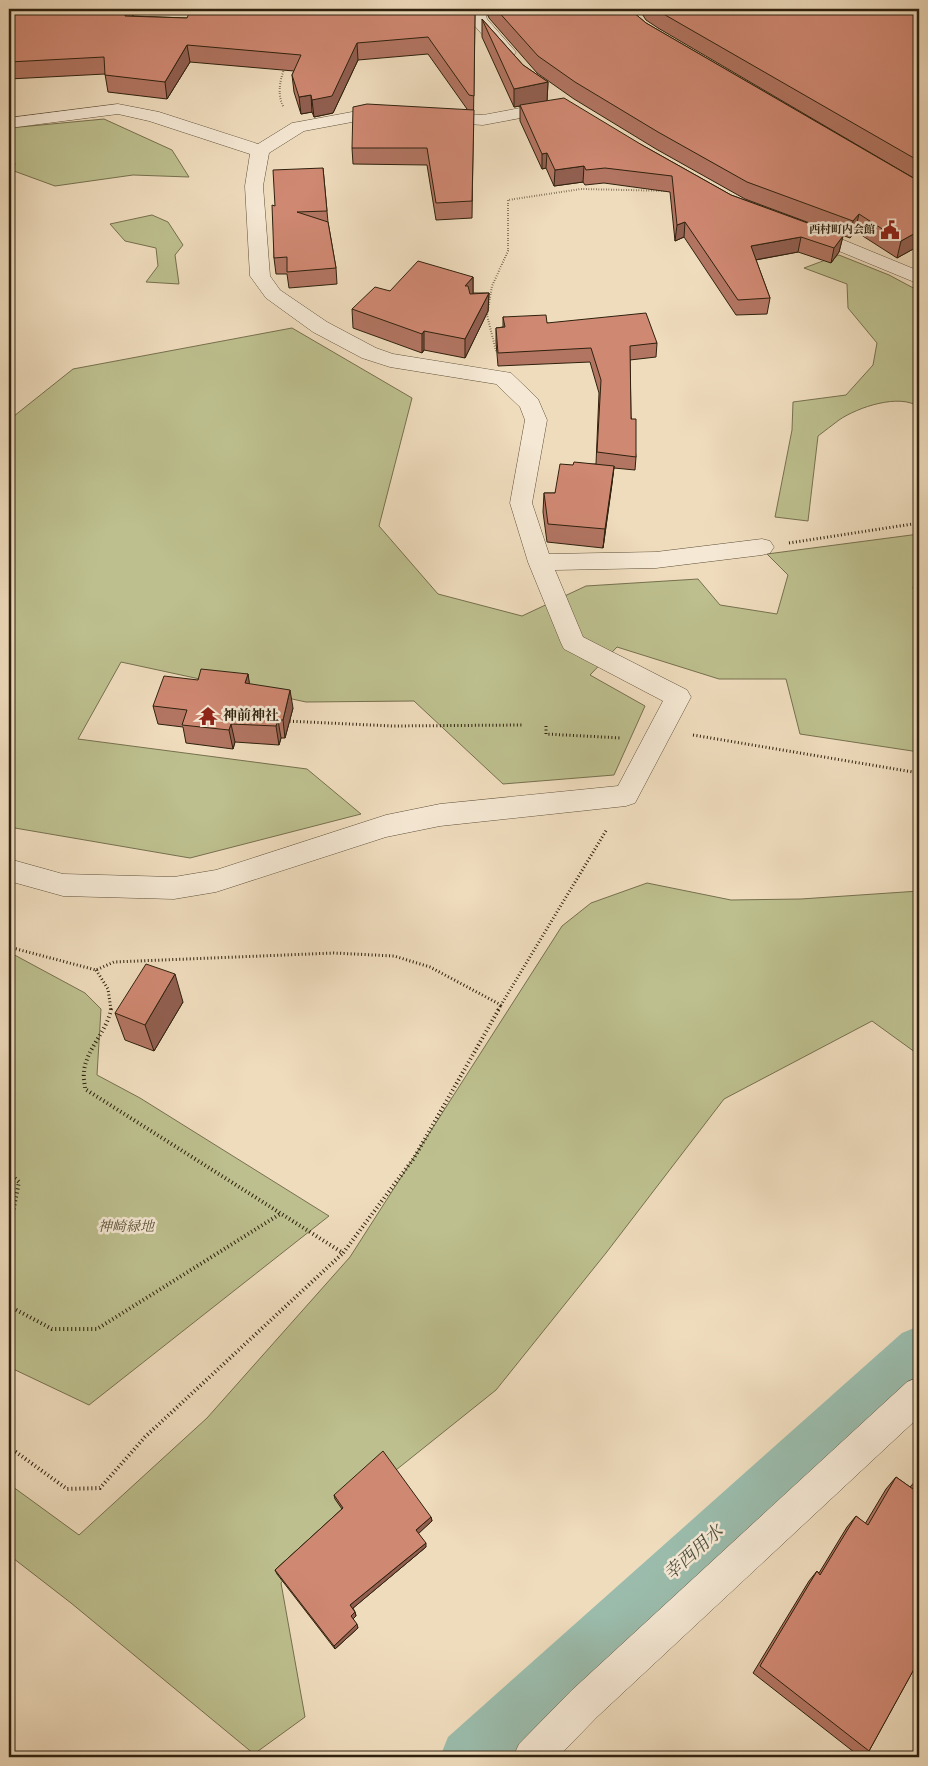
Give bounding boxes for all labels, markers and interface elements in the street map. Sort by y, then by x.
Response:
public building icon: 西村町内会館 [879,219,901,241]
place label: 西村町内会館 [809,223,875,236]
temple icon: 神前神社 [197,705,219,727]
place label: 神前神社 [223,707,279,723]
park label: 神崎緑地 [98,1219,156,1234]
water label: 幸西用水 [660,1519,728,1584]

